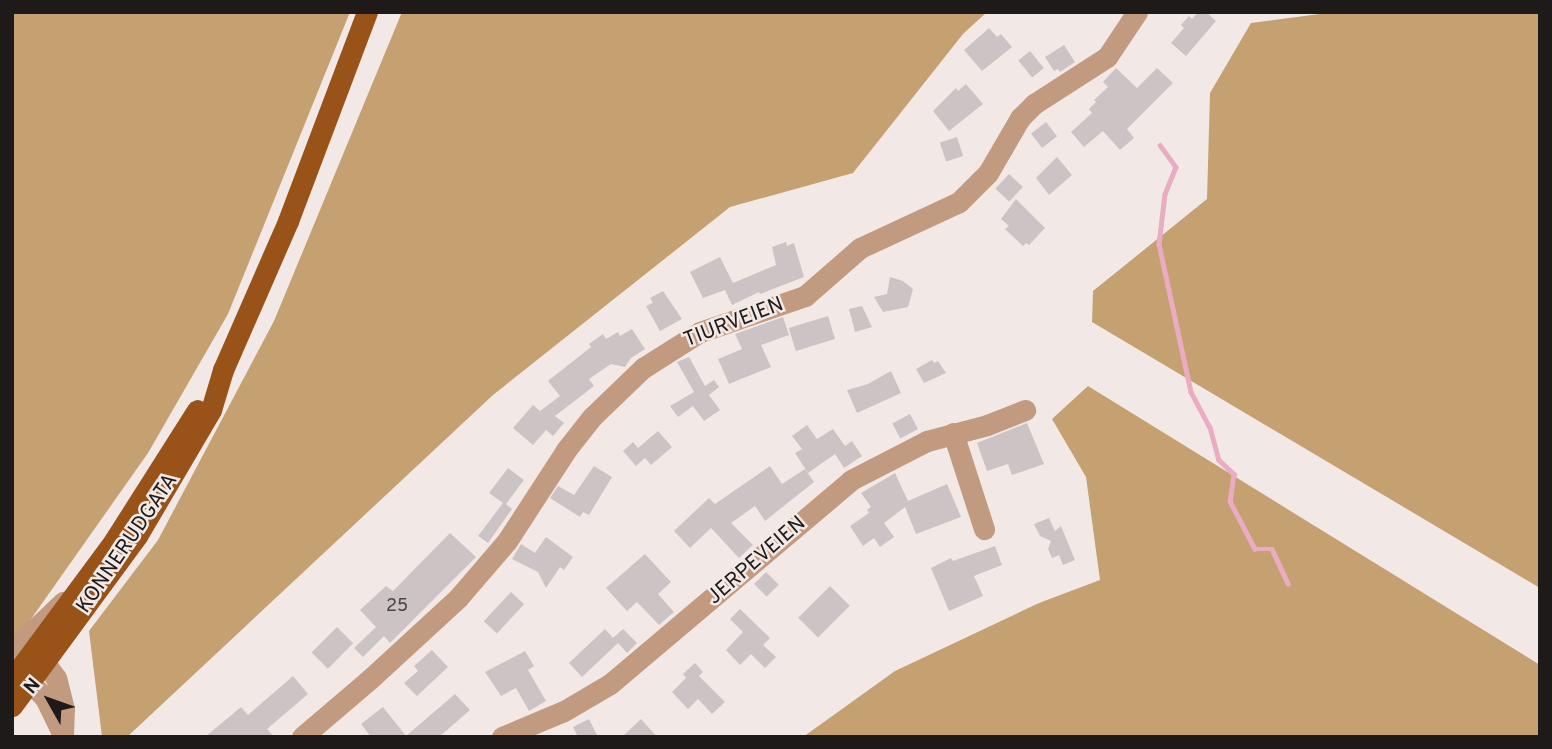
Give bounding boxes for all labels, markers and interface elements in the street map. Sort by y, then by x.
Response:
street label: TIURVEIEN [681,292,787,354]
street label: KONNERUDGATA [72,469,184,619]
street label: JERPEVEIEN [703,511,811,611]
house number: 25 [386,596,408,618]
north arrow [14,665,84,735]
text: N [19,674,46,699]

